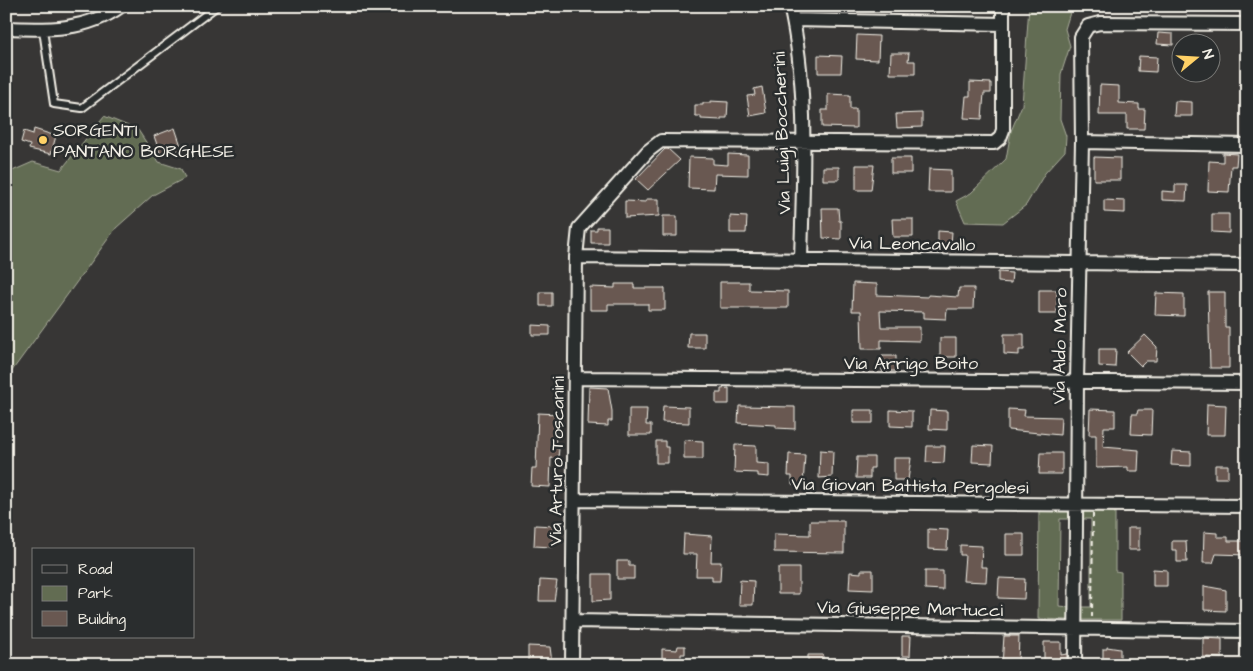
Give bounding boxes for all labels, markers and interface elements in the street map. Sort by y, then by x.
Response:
north arrow [1170,32,1220,82]
text: N [1197,47,1218,62]
street label: Via Luigi Boccherini [767,51,798,215]
place label: SORGENTI PANTANO BORGHESE [53,118,235,164]
marker: SORGENTI PANTANO BORGHESE [37,134,49,146]
street label: Via Leoncavallo [849,230,975,258]
street label: Via Aldo Moro [1046,288,1074,404]
street label: Via Arrigo Boito [844,351,978,377]
street label: Via Arturo Toscanini [543,376,571,546]
street label: Via Giovan Battista Pergolesi [791,471,1029,502]
legend [32,548,195,638]
text: Road [78,559,113,580]
text: Park [78,583,113,604]
street label: Via Giuseppe Martucci [817,595,1004,623]
text: Building [78,609,126,631]

